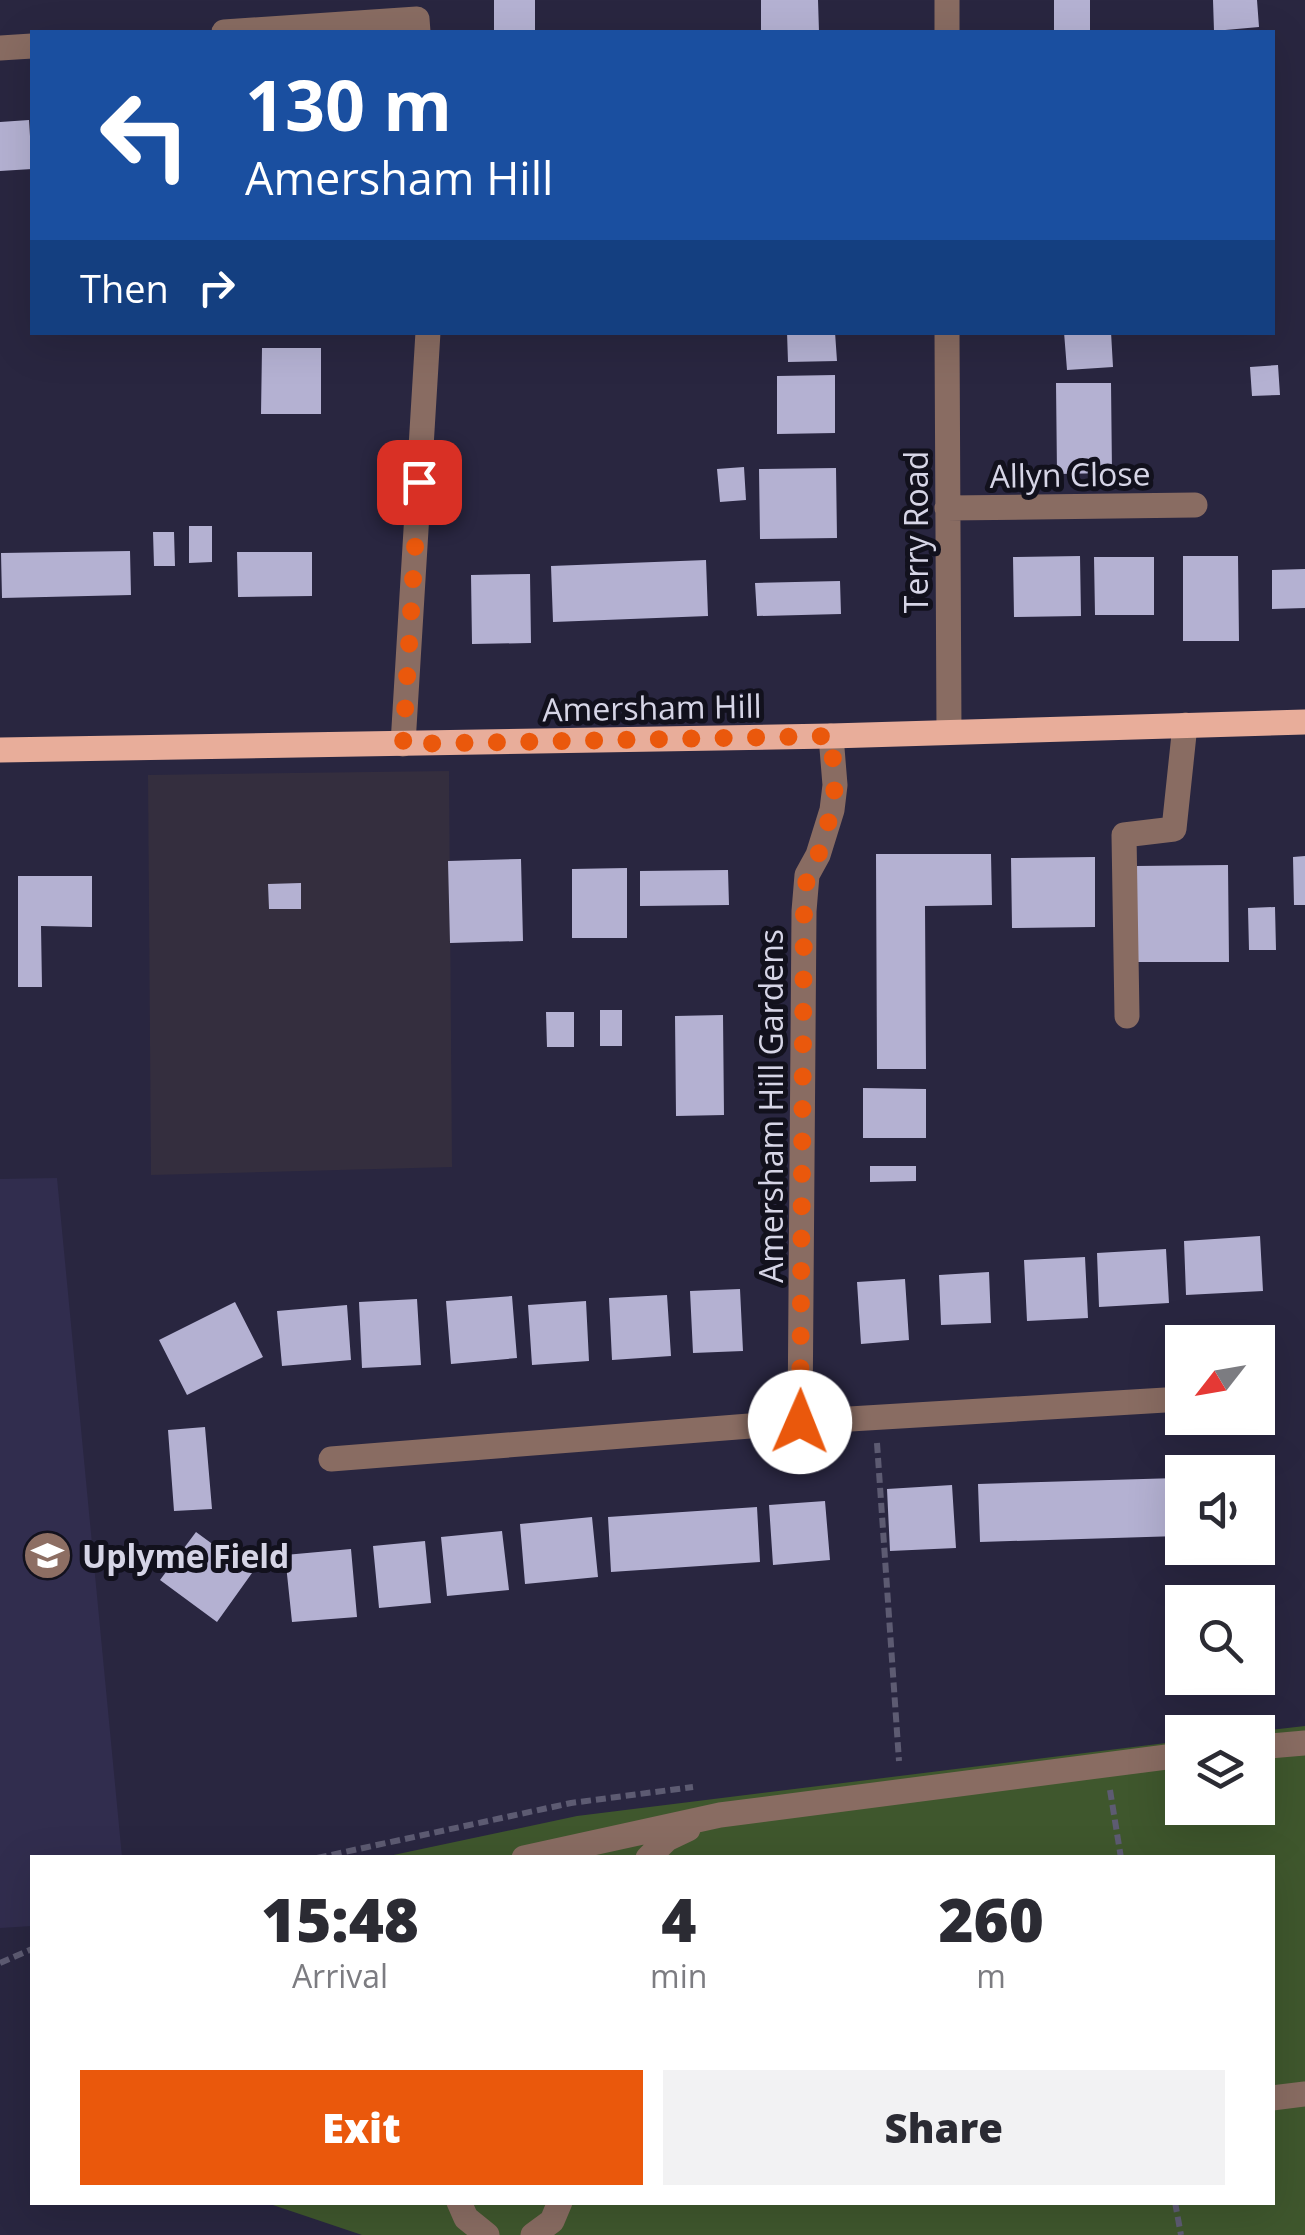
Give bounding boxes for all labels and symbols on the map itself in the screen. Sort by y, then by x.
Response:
pin [377,440,462,525]
street label: Terry Road [894,451,937,613]
street label: Allyn Close [989,451,1151,497]
street label: Amersham Hill [542,684,762,730]
street label: Amersham Hill Gardens [749,929,792,1283]
north arrow [1165,1325,1275,1435]
position arrow [748,1370,852,1474]
school or university icon: Uplyme Field [21,1529,73,1581]
place label: Uplyme Field [82,1534,289,1577]

